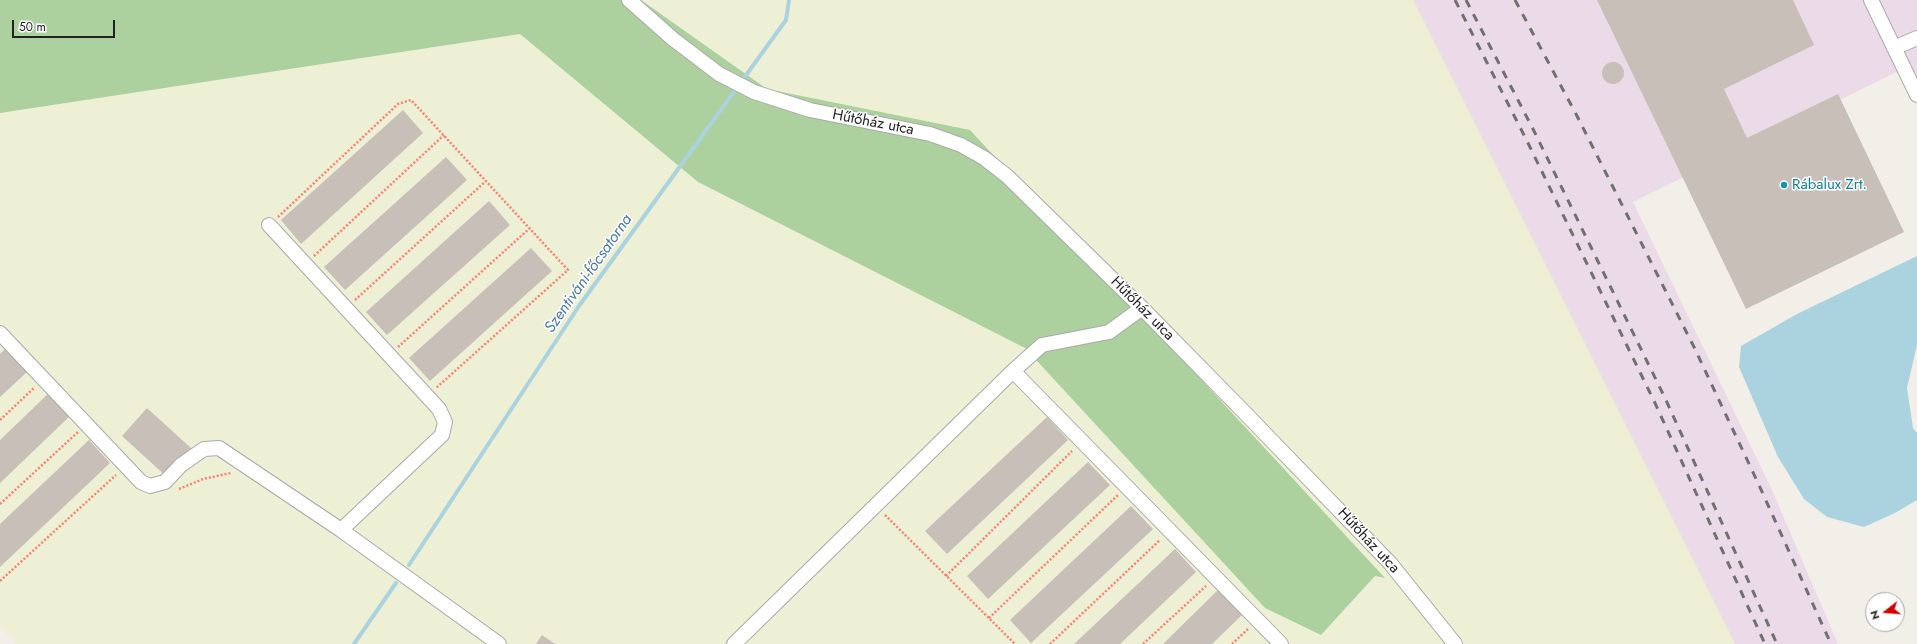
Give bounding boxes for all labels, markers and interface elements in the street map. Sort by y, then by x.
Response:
scale bar [14,12,117,38]
text: 50 m [19,18,46,36]
street label: Hűtőház utca [831,106,915,140]
place label: Rábalux Zrt. [1792,176,1867,194]
marker: Rábalux Zrt. [1779,180,1789,190]
water label: Szentiváni-főcsatorna [541,211,637,337]
street label: Hűtőház utca [1106,273,1178,345]
street label: Hűtőház utca [1333,505,1403,577]
north arrow [1865,592,1905,632]
text: N [1866,609,1883,622]

